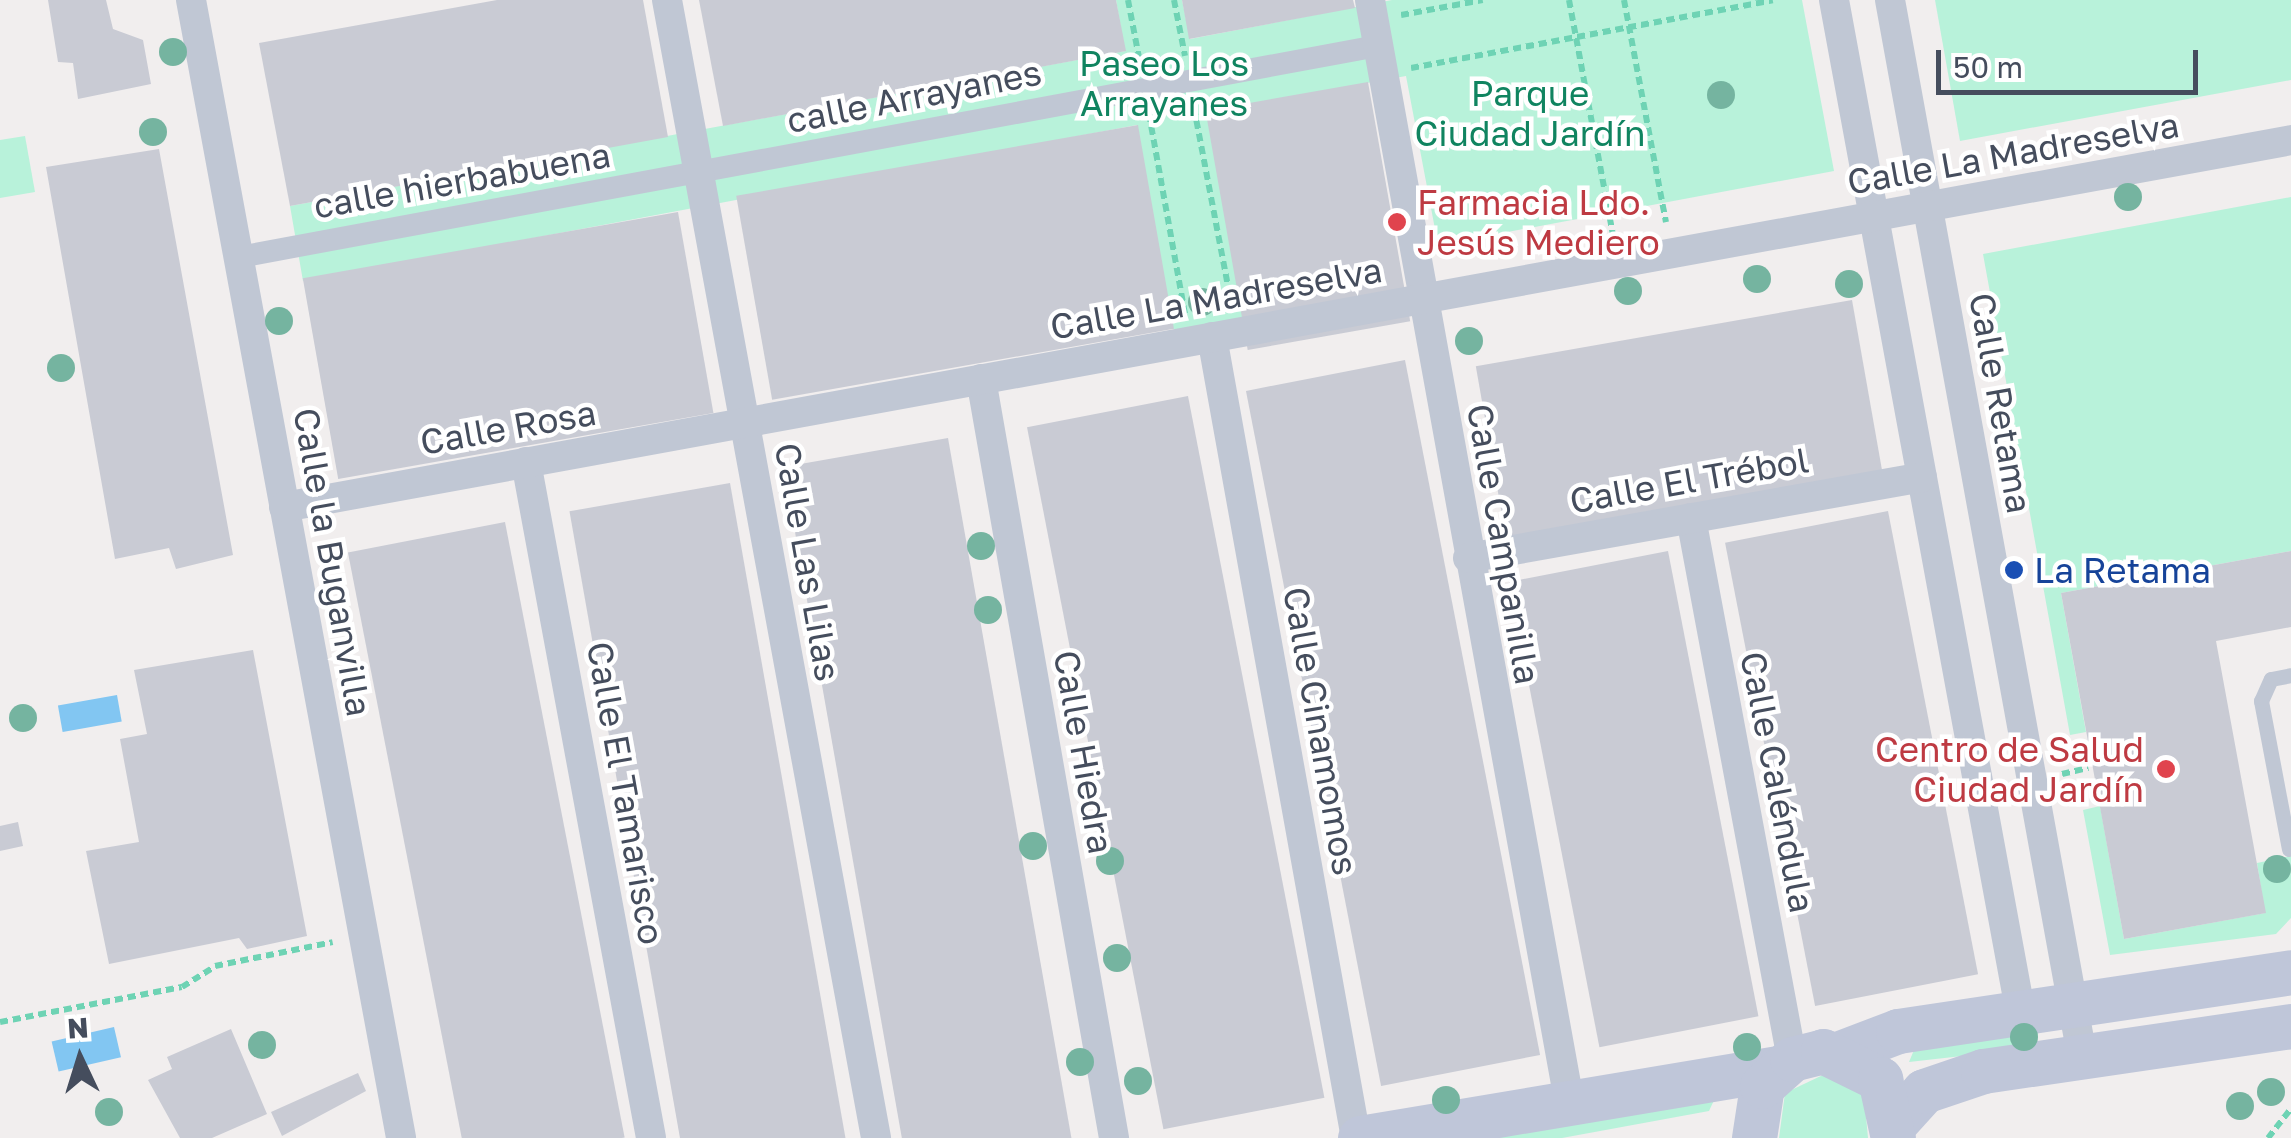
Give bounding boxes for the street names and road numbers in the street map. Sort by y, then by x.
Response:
street label: calle Arrayanes [783,51,1045,141]
street label: Calle La Madreselva [1844,103,2182,203]
street label: calle hierbabuena [310,133,614,227]
street label: Calle La Madreselva [1047,248,1385,348]
street label: Calle Retama [1961,290,2041,516]
street label: Calle Rosa [417,391,599,463]
street label: Calle Campanilla [1459,401,1549,687]
street label: Calle la Buganvilla [285,405,381,719]
street label: Calle El Trébol [1566,438,1812,522]
street label: Calle Las Lilas [766,440,850,684]
street label: Calle Cinamomos [1275,584,1367,878]
street label: Calle El Tamarisco [579,638,673,948]
street label: Calle Hiedra [1045,647,1123,857]
street label: Calle Caléndula [1732,648,1824,916]

